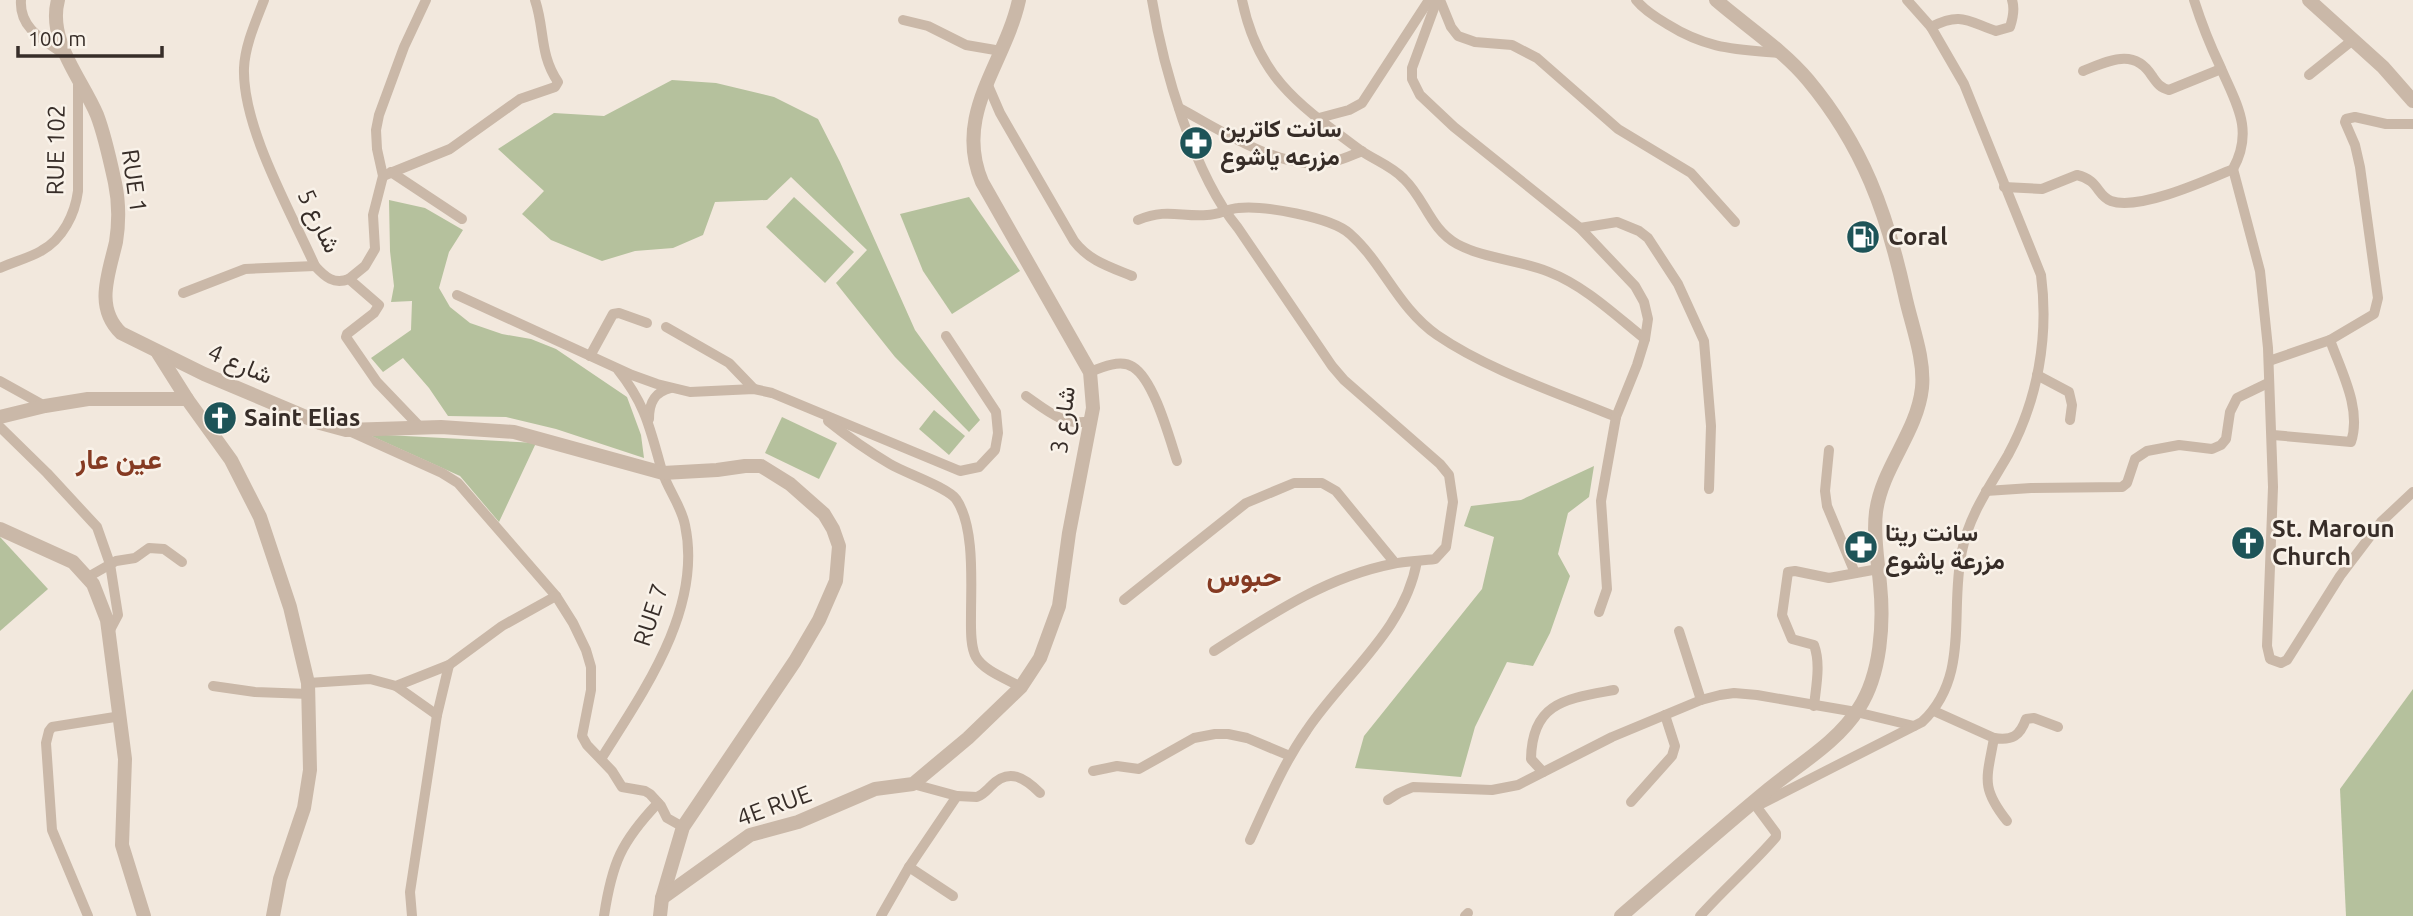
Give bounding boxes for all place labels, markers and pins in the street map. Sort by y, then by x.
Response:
place label: سانت كاترين مزرعه ياشوع [1220,115,1342,173]
pharmacy icon: سانت كاترين مزرعه ياشوع [1177,124,1215,162]
fuel station icon: Coral [1844,218,1882,256]
place label: Coral [1888,223,1948,250]
church icon: Saint Elias [201,399,239,437]
place label: Saint Elias [244,404,360,431]
place label: St. Maroun Church [2272,515,2395,570]
place label: سانت ريتا مزرعة ياشوع [1885,519,2005,577]
church icon: St. Maroun Church [2229,524,2267,562]
pharmacy icon: سانت ريتا مزرعة ياشوع [1842,528,1880,566]

